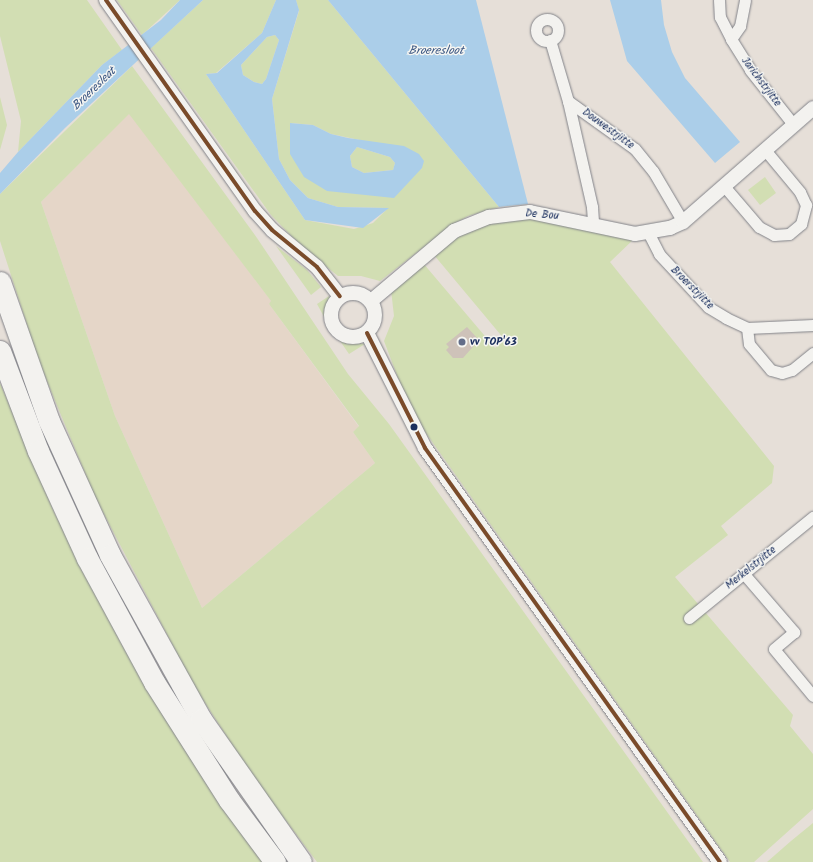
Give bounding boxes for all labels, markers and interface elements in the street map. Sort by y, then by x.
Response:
water label: Broeresloot [408,44,464,58]
street label: Jarichstrjitte [738,55,784,109]
water label: Broeresleat [69,65,119,113]
street label: Douwestrjitte [579,106,637,152]
street label: De Bou [525,207,559,223]
street label: Broerstrjitte [668,264,716,312]
place label: vv TOP'63 [470,335,517,349]
marker: vv TOP'63 [457,337,467,347]
unlabelled marker [409,422,419,432]
street label: Merkelstrjitte [723,544,779,592]

